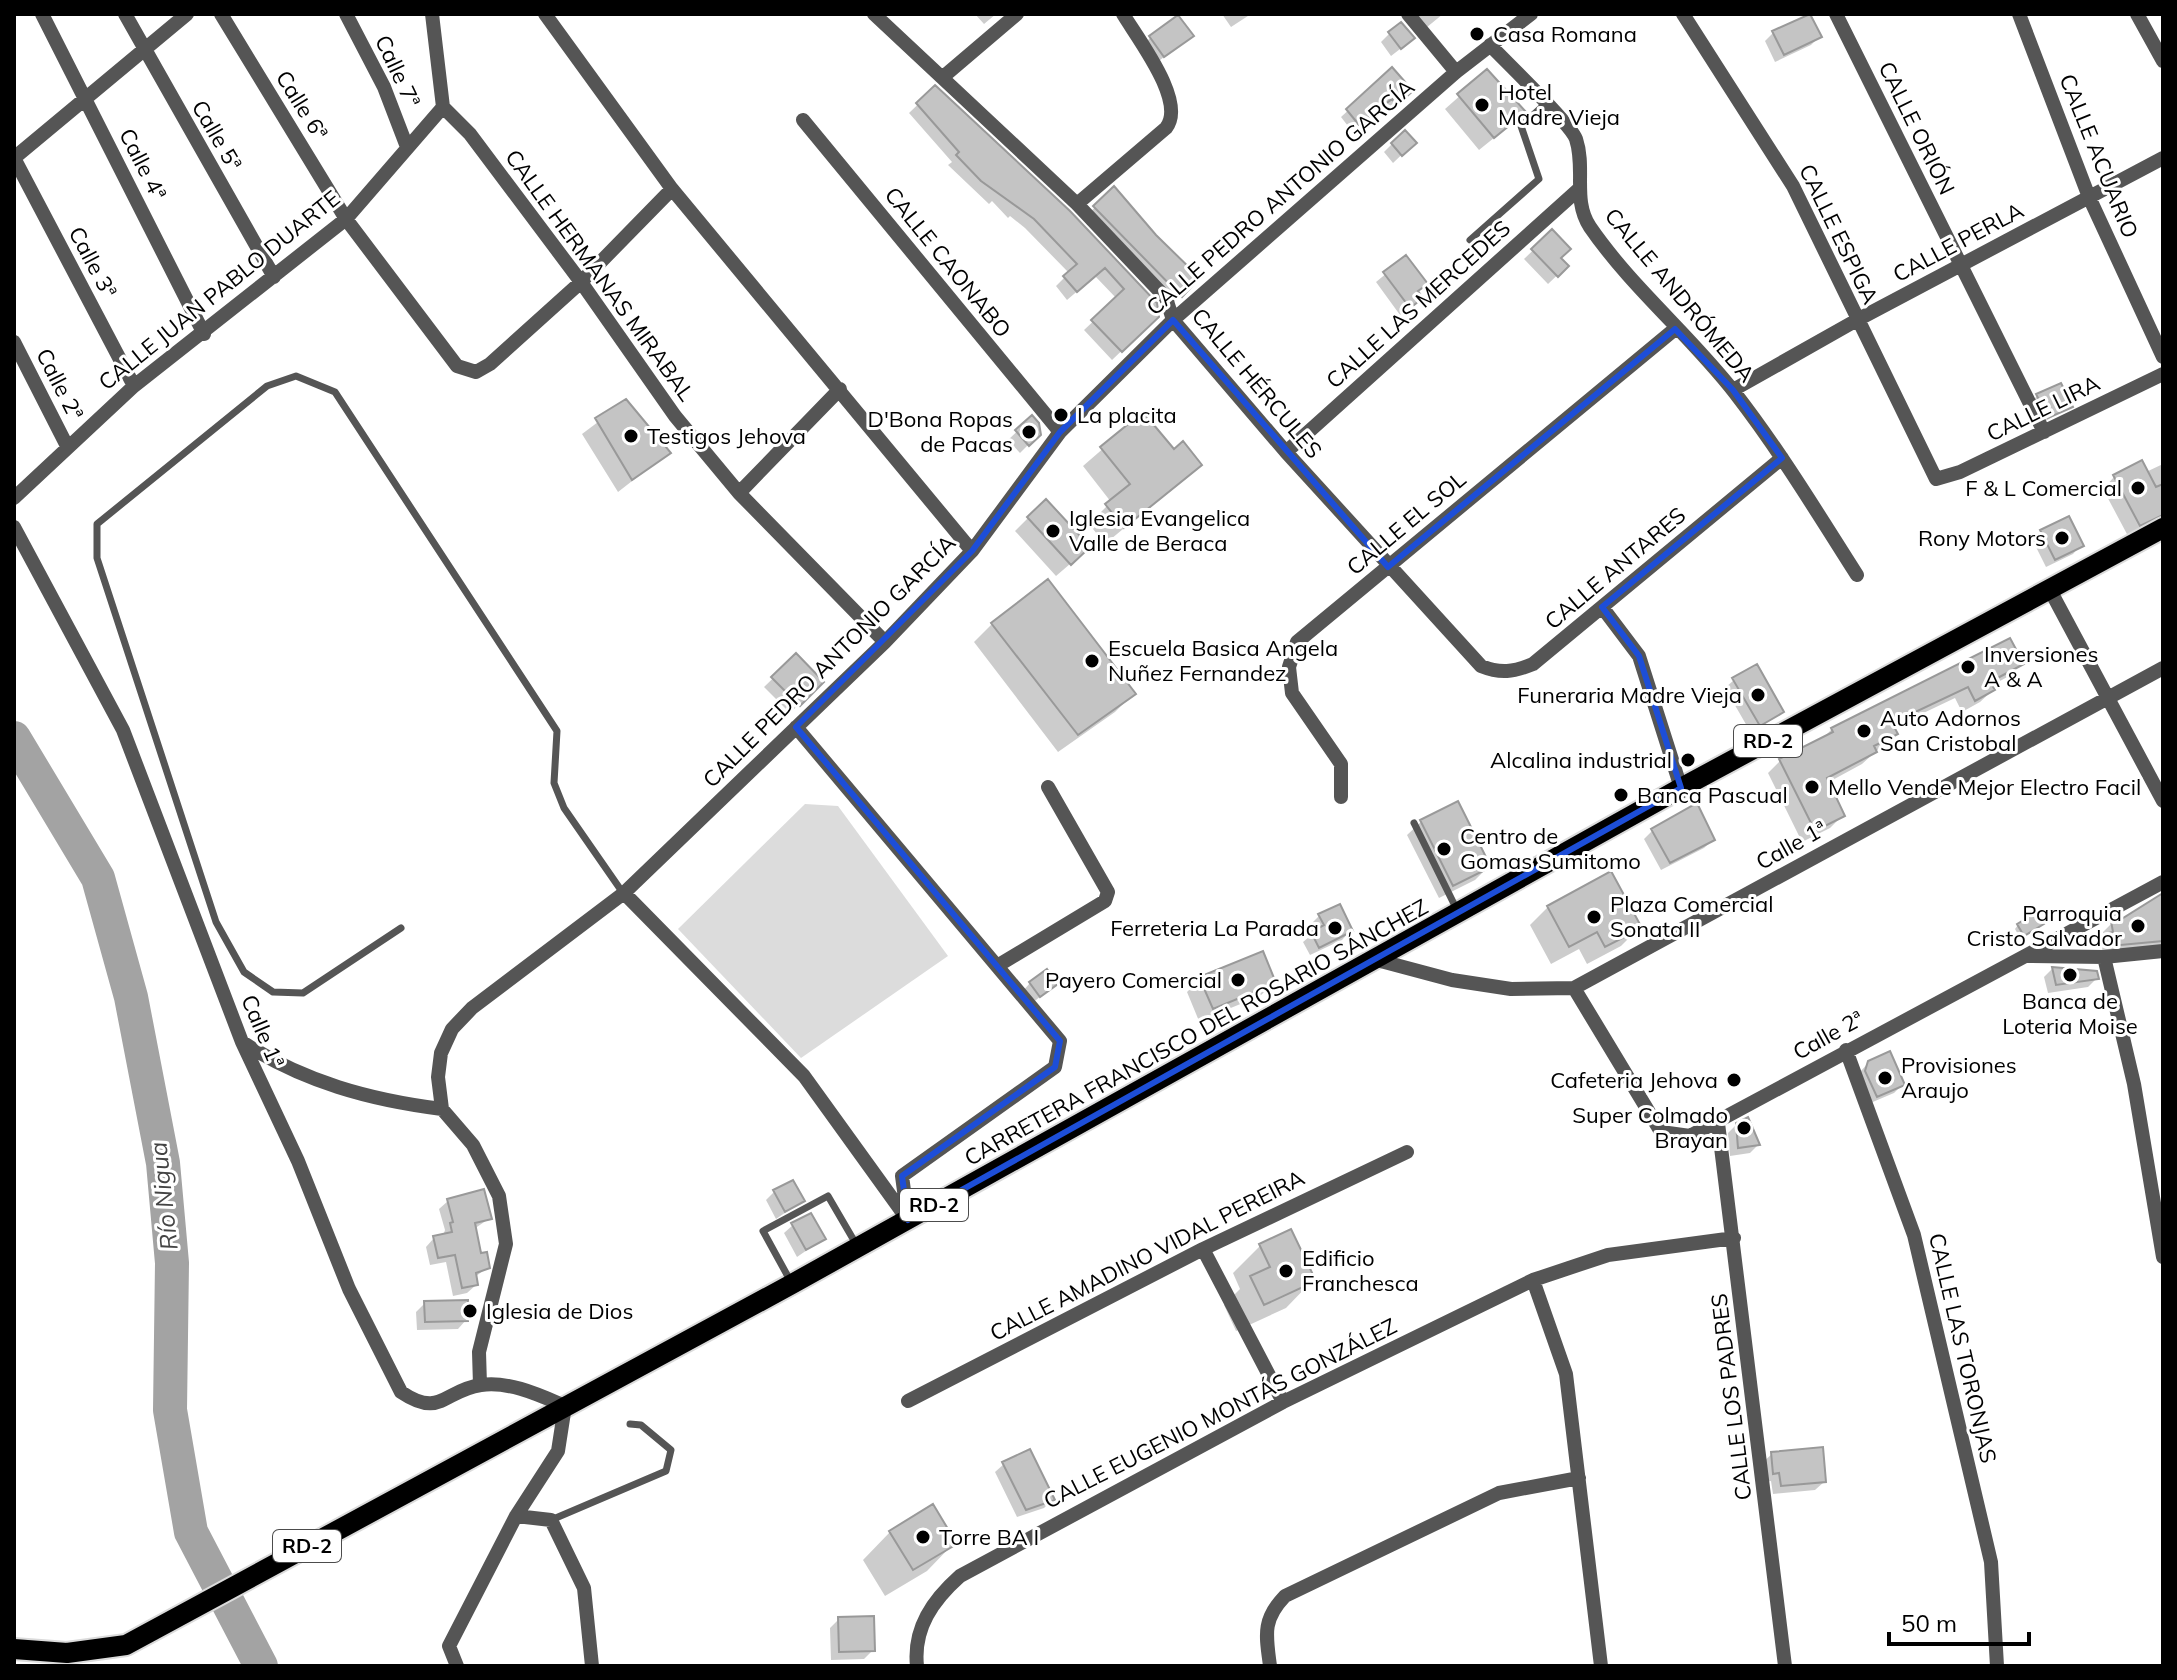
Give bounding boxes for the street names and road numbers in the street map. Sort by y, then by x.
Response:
street label: Calle 7ª [369,30,427,112]
street label: CALLE ORIÓN [1873,57,1961,199]
street label: Calle 6ª [270,65,334,145]
street label: CALLE ACUARIO [2053,70,2145,242]
street label: CALLE PEDRO ANTONIO GARCÍA [1140,73,1420,321]
street label: Calle 5ª [186,95,248,175]
street label: Calle 4ª [113,124,173,204]
street label: CALLE HERMANAS MIRABAL [499,144,701,406]
street label: CALLE ESPIGA [1793,159,1885,309]
street label: CALLE CAONABO [879,181,1017,343]
street label: CALLE JUAN PABLO DUARTE [93,184,345,396]
street label: CALLE PERLA [1888,196,2028,288]
street label: CALLE ANDRÓMEDA [1599,202,1761,388]
street label: CALLE LAS MERCEDES [1320,214,1516,394]
street label: Calle 3ª [63,222,123,302]
street label: CALLE HÉRCULES [1186,302,1328,464]
street label: Calle 2ª [30,344,90,424]
street label: CALLE LIRA [1982,369,2104,447]
street label: CALLE EL SOL [1341,465,1471,581]
street label: CALLE ANTARES [1539,501,1691,635]
street label: CALLE PEDRO ANTONIO GARCÍA [697,529,961,793]
road number: RD-2 [1734,725,1802,757]
street label: Calle 1ª [1751,814,1831,876]
street label: CARRETERA FRANCISCO DEL ROSARIO SÁNCHEZ [959,892,1433,1172]
street label: Calle 1ª [235,990,291,1072]
street label: Calle 2ª [1788,1004,1868,1066]
street label: CALLE AMADINO VIDAL PEREIRA [985,1163,1309,1347]
road number: RD-2 [900,1189,968,1221]
street label: CALLE LAS TORONJAS [1923,1230,2003,1466]
street label: CALLE LOS PADRES [1704,1292,1758,1502]
street label: CALLE EUGENIO MONTÁS GONZÁLEZ [1039,1311,1401,1515]
road number: RD-2 [273,1530,341,1562]

